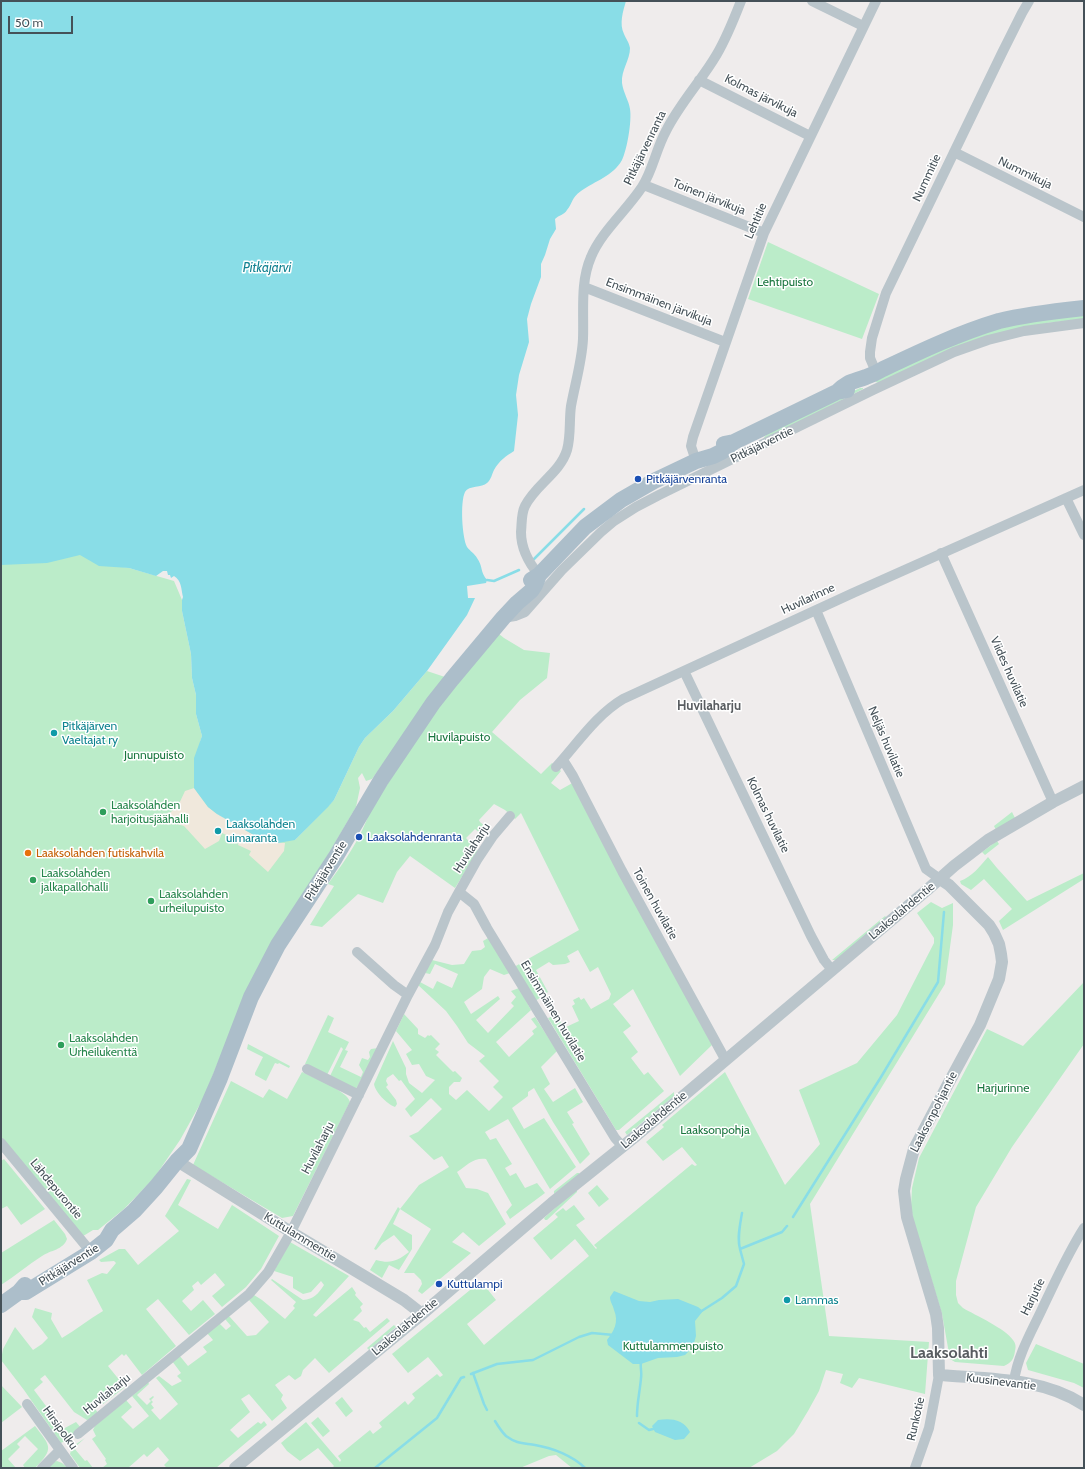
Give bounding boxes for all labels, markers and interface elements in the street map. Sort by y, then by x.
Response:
scale bar [10,8,75,34]
text: 50 m [15,15,43,30]
street label: Kolmas järvikuja [722,71,800,121]
street label: Pitkäjärvenranta [621,108,669,188]
street label: Nummitie [910,152,944,204]
street label: Nummikuja [996,154,1054,192]
street label: Toinen järvikuja [670,176,748,218]
street label: Lehtitie [742,201,770,241]
water label: Pitkäjärvi [243,260,291,276]
street label: Ensimmäinen järvikuja [604,275,714,329]
park label: Lehtipuisto [757,275,813,289]
street label: Pitkäjärventie [728,424,796,466]
place label: Pitkäjärvenranta [646,472,727,486]
marker: Pitkäjärvenranta [633,474,643,484]
street label: Huvilarinne [779,580,837,618]
street label: Viides huvilatie [987,634,1031,710]
district label: Huvilaharju [677,698,741,714]
street label: Neljäs huvilatie [865,704,907,780]
place label: Pitkäjärven Vaeltajat ry [62,719,118,747]
marker: Pitkäjärven Vaeltajat ry [49,728,59,738]
park label: Huvilapuisto [428,730,490,744]
park label: Junnupuisto [124,748,184,762]
street label: Kolmas huvilatie [744,775,792,855]
place label: Laaksolahden harjoitusjäähalli [111,798,189,826]
marker: Laaksolahden harjoitusjäähalli [98,807,108,817]
place label: Laaksolahden uimaranta [226,817,295,845]
street label: Huvilaharju [451,820,493,876]
marker: Laaksolahden uimaranta [213,826,223,836]
place label: Laaksolahdenranta [367,830,462,844]
marker: Laaksolahdenranta [354,832,364,842]
street label: Pitkäjärventie [302,838,350,904]
place label: Laaksolahden futiskahvila [36,846,164,860]
marker: Laaksolahden futiskahvila [23,848,33,858]
place label: Laaksolahden jalkapallohalli [41,866,110,894]
street label: Toinen huvilatie [629,866,681,942]
marker: Laaksolahden jalkapallohalli [28,875,38,885]
street label: Laaksolahdentie [866,879,938,943]
place label: Laaksolahden urheilupuisto [159,887,228,915]
marker: Laaksolahden urheilupuisto [146,896,156,906]
street label: Ensimmäinen huvilatie [517,958,589,1064]
place label: Laaksolahden Urheilukenttä [69,1031,138,1059]
marker: Laaksolahden Urheilukenttä [56,1040,66,1050]
street label: Laaksonpohjantie [907,1069,961,1155]
park label: Harjurinne [977,1081,1029,1095]
street label: Laaksolahdentie [618,1088,690,1152]
street label: Huvilaharju [299,1120,337,1176]
park label: Laaksonpohja [680,1123,750,1137]
street label: Lähdepurontie [27,1156,85,1222]
street label: Kuttulammentie [261,1210,339,1264]
street label: Pitkäjärventie [36,1241,102,1289]
street label: Harjutie [1018,1276,1048,1318]
place label: Kuttulampi [447,1277,503,1291]
marker: Kuttulampi [434,1279,444,1289]
place label: Lammas [795,1293,839,1307]
street label: Laaksolahdentie [369,1295,441,1359]
marker: Lammas [782,1295,792,1305]
park label: Kuttulammenpuisto [623,1339,723,1353]
district label: Laaksolahti [910,1343,988,1363]
street label: Huvilaharju [80,1371,134,1417]
street label: Kuusinevantie [965,1371,1037,1393]
street label: Runkotie [904,1396,928,1442]
street label: Hirsipolku [39,1404,81,1452]

